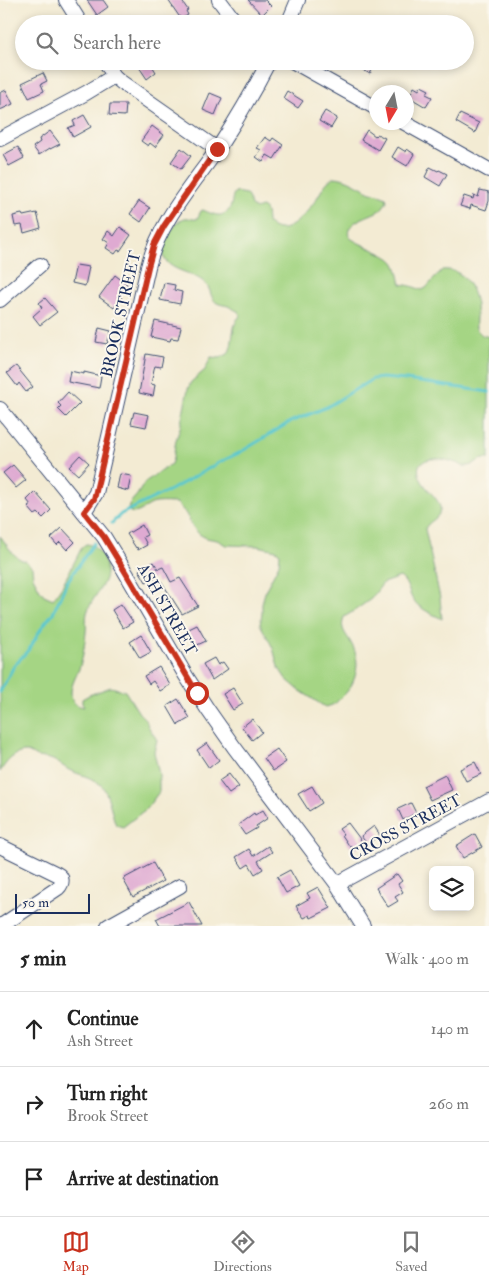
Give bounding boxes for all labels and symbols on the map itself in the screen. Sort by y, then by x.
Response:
north arrow [369,85,414,130]
route end [206,138,229,161]
street label: BROOK STREET [97,249,145,379]
street label: ASH STREET [132,559,202,659]
route start [186,682,209,705]
street label: CROSS STREET [346,790,465,866]
scale bar [15,891,90,914]

